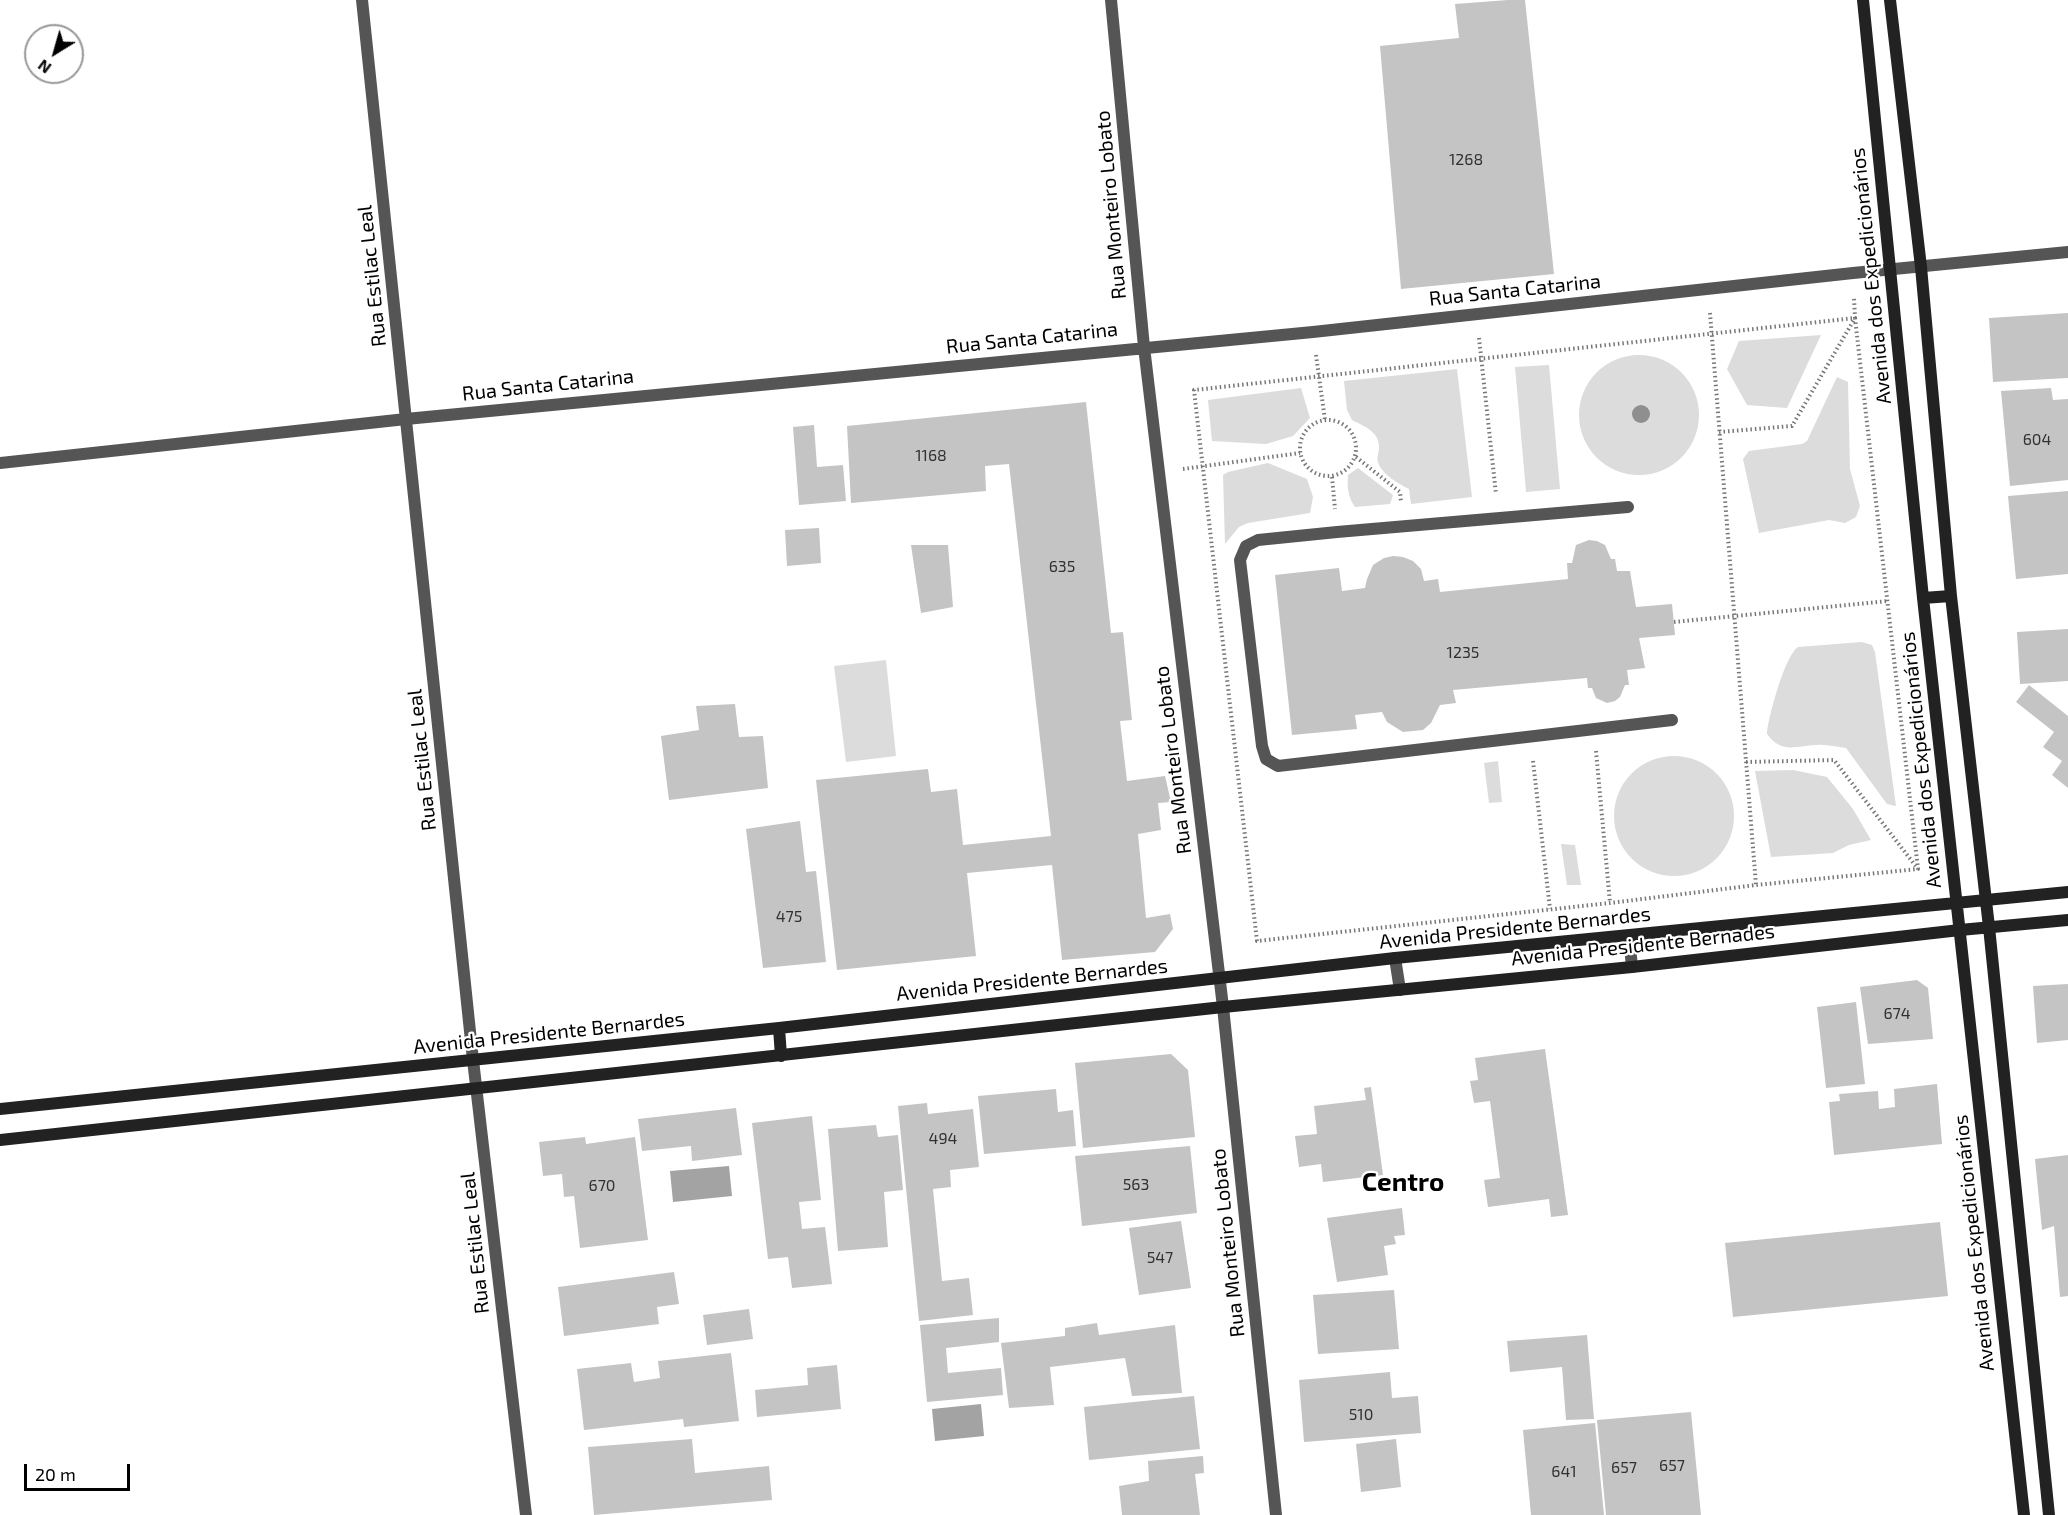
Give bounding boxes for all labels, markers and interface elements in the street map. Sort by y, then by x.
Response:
north arrow [24,24,84,84]
text: N [34,56,54,78]
street label: Rua Monteiro Lobato [1091,110,1131,300]
street label: Avenida dos Expedicionários [1846,147,1896,405]
house number: 1268 [1449,150,1483,170]
street label: Rua Estilac Leal [353,204,391,348]
street label: Rua Santa Catarina [1428,269,1602,311]
street label: Rua Santa Catarina [945,317,1119,359]
street label: Rua Santa Catarina [461,364,635,406]
house number: 604 [2023,430,2051,450]
house number: 1168 [915,446,947,466]
house number: 635 [1049,557,1075,577]
street label: Avenida dos Expedicionários [1896,631,1946,889]
house number: 1235 [1447,643,1479,663]
street label: Rua Monteiro Lobato [1150,664,1196,856]
street label: Rua Estilac Leal [403,688,441,832]
street label: Avenida Presidente Bernardes [1378,902,1652,954]
house number: 475 [776,907,802,927]
street label: Avenida Presidente Bernades [1510,919,1776,971]
street label: Avenida Presidente Bernardes [895,954,1169,1006]
house number: 674 [1883,1004,1911,1024]
street label: Avenida Presidente Bernardes [412,1007,686,1059]
street label: Avenida dos Expedicionários [1949,1114,1999,1372]
house number: 494 [929,1129,957,1149]
street label: Rua Monteiro Lobato [1206,1147,1250,1339]
district label: Centro [1362,1166,1444,1198]
street label: Rua Estilac Leal [456,1171,494,1315]
house number: 563 [1123,1175,1149,1195]
house number: 670 [589,1176,615,1196]
house number: 547 [1147,1248,1173,1268]
house number: 510 [1349,1405,1373,1425]
scale bar [27,1452,134,1490]
house number: 657 [1659,1456,1685,1476]
house number: 657 [1611,1458,1637,1478]
house number: 641 [1551,1462,1577,1482]
text: 20 m [35,1463,76,1485]

